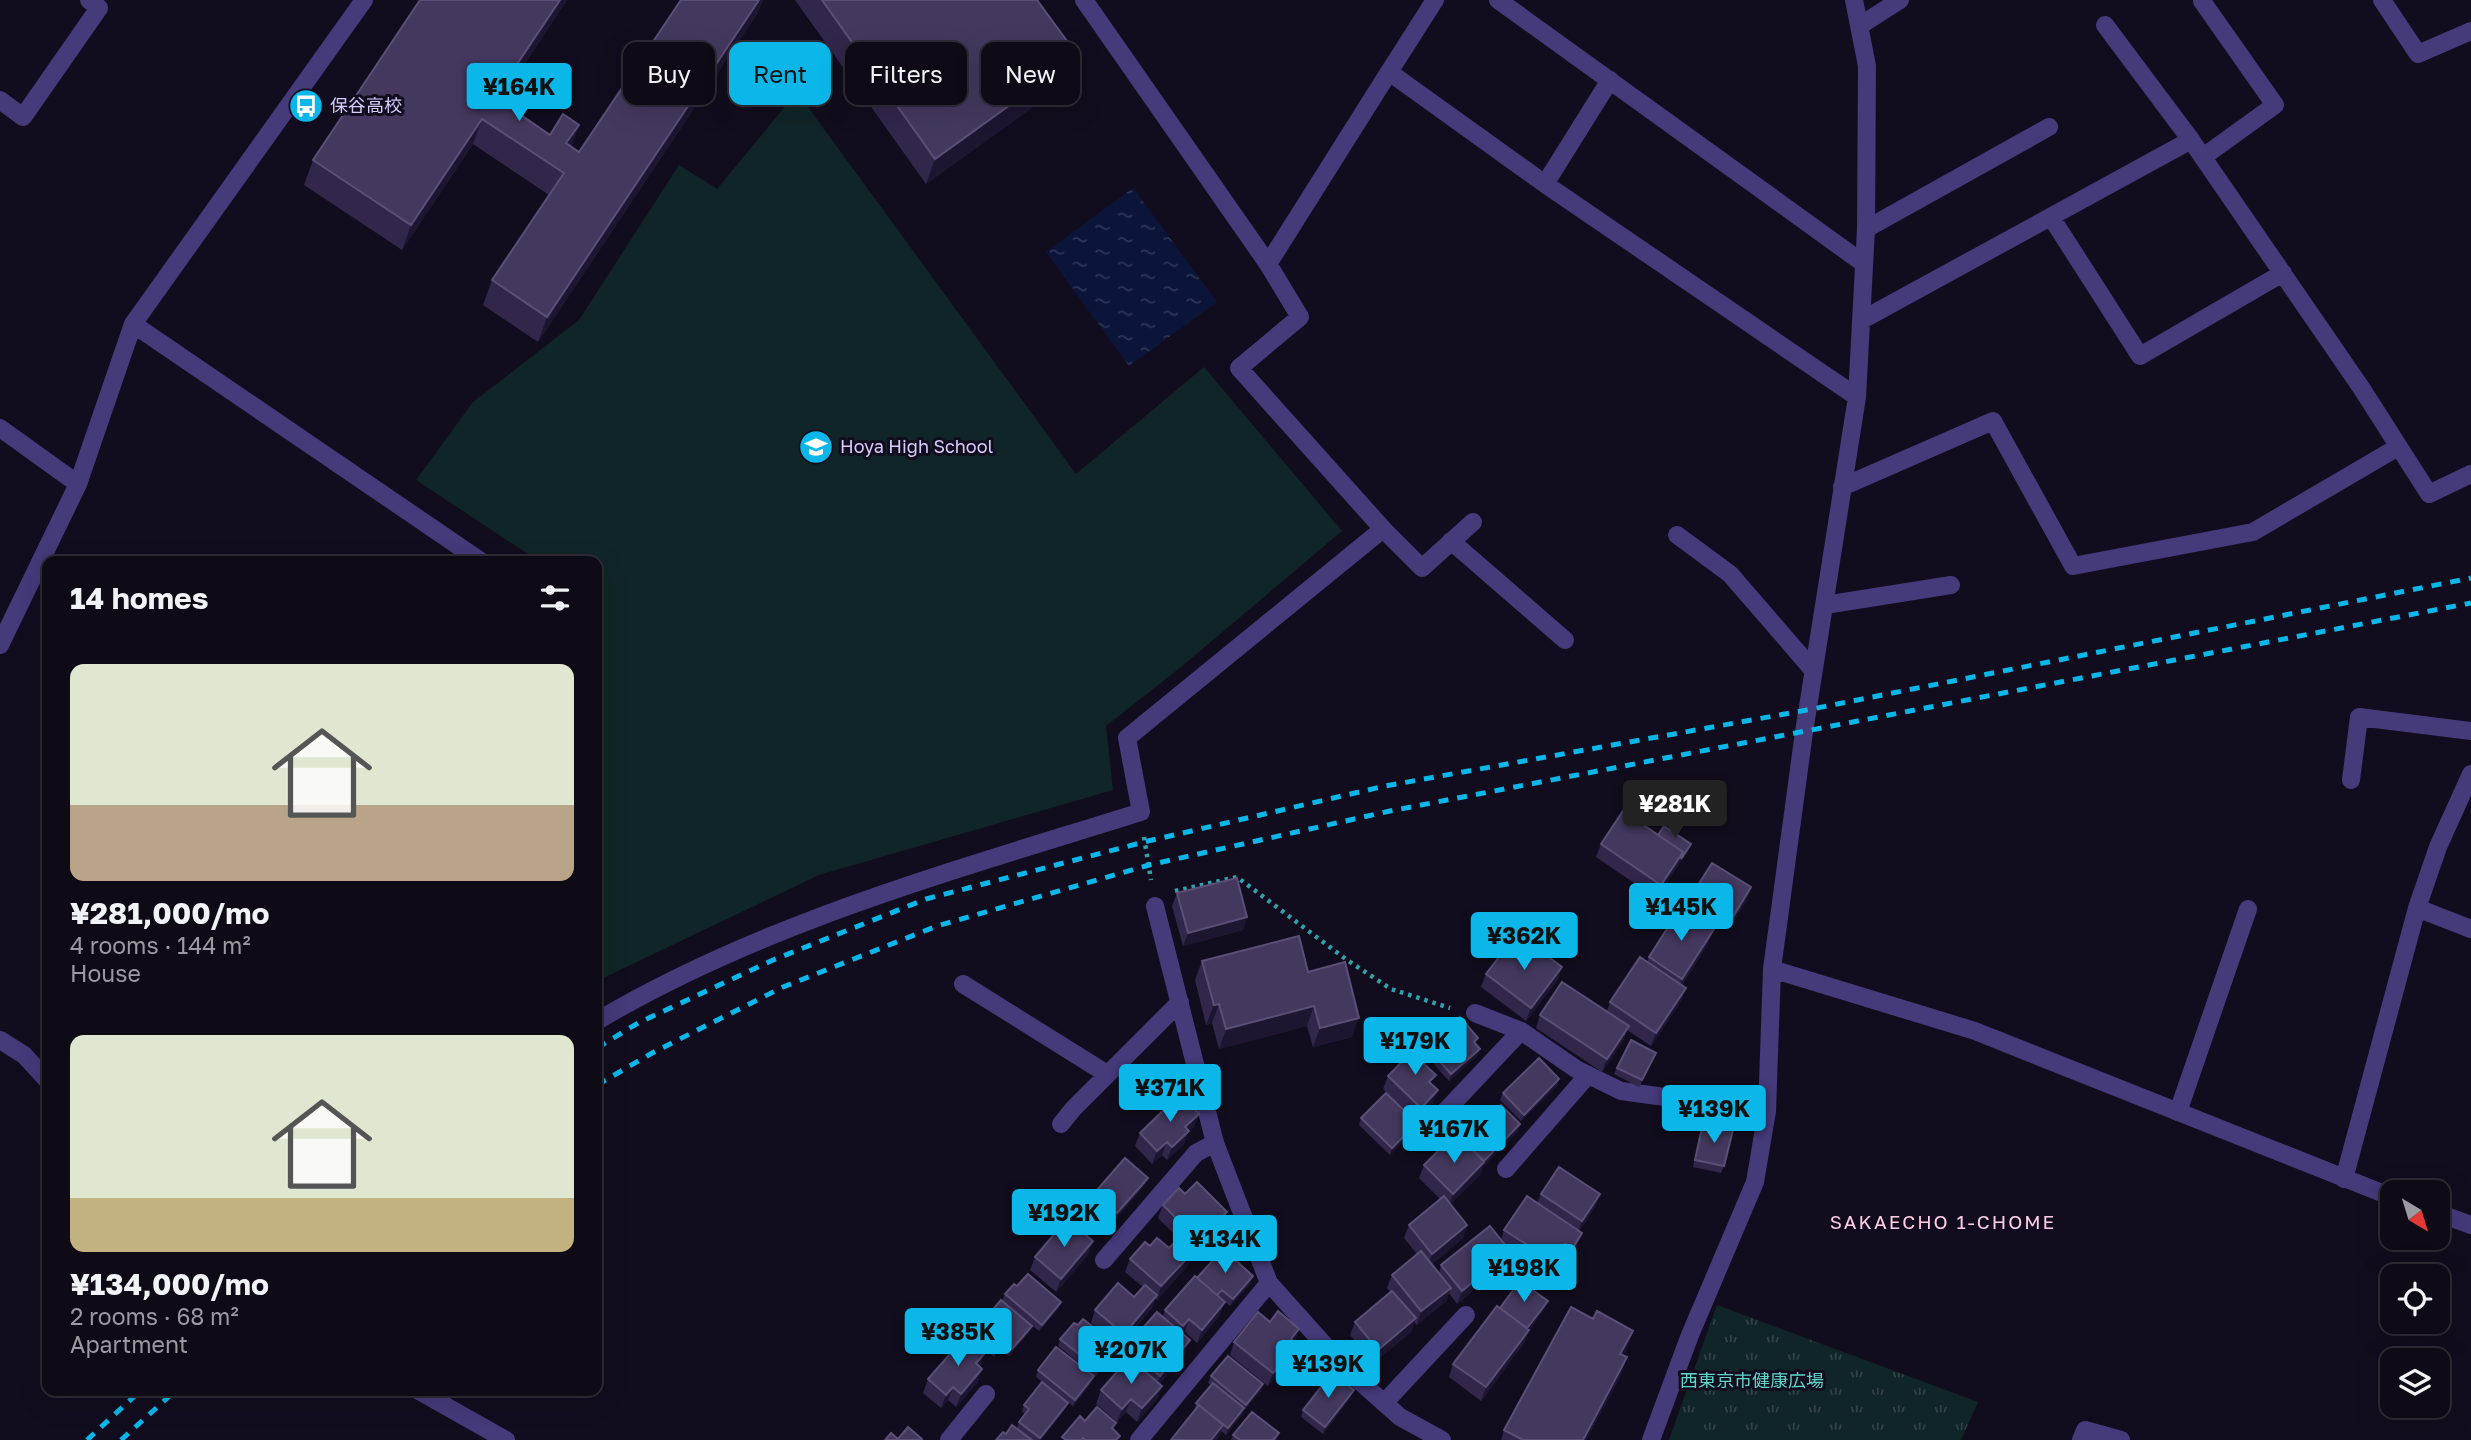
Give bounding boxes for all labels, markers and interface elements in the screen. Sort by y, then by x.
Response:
chip: Buy [623,42,715,105]
chip: Rent [729,42,831,105]
chip: Filters [845,42,967,105]
chip: New [981,42,1080,105]
pin: ¥164K [470,64,568,123]
text: ¥164K [483,72,555,100]
bus stop icon: 保谷高校 [287,87,325,125]
place label: 保谷高校 [330,94,402,116]
school or university icon: Hoya High School [797,428,835,466]
place label: Hoya High School [840,435,993,457]
icon: filters [536,579,574,617]
text: 14 homes [70,580,209,616]
icon: home [259,710,385,836]
pin: ¥281K [1626,780,1724,840]
text: ¥281K [1639,789,1711,817]
pin: ¥145K [1632,884,1730,943]
text: ¥145K [1645,892,1717,920]
text: ¥281,000/mo [70,895,270,931]
pin: ¥362K [1475,912,1573,972]
text: ¥362K [1487,921,1561,949]
text: 4 rooms · 144 m² [70,931,251,959]
text: House [70,959,141,987]
pin: ¥179K [1366,1018,1464,1077]
text: ¥179K [1380,1026,1450,1054]
pin: ¥371K [1121,1064,1219,1124]
text: ¥371K [1135,1073,1205,1101]
icon: home [259,1081,385,1207]
pin: ¥139K [1665,1086,1763,1145]
text: ¥139K [1678,1094,1750,1122]
pin: ¥167K [1405,1106,1503,1165]
text: ¥167K [1419,1114,1489,1142]
north arrow [2380,1180,2450,1250]
map controls [2380,1180,2450,1418]
pin: ¥192K [1015,1190,1113,1249]
text: ¥192K [1028,1198,1100,1226]
district label: SAKAECHO 1-CHOME [1830,1210,2056,1233]
pin: ¥134K [1176,1216,1274,1275]
text: ¥134K [1189,1224,1261,1252]
pin: ¥198K [1475,1244,1573,1304]
text: ¥198K [1487,1253,1561,1281]
button: locate [2380,1264,2450,1334]
text: ¥134,000/mo [70,1266,269,1302]
text: 2 rooms · 68 m² [70,1302,239,1330]
pin: ¥385K [909,1308,1007,1368]
text: ¥385K [921,1317,995,1345]
pin: ¥207K [1082,1326,1180,1386]
text: Apartment [70,1330,188,1358]
text: ¥207K [1094,1335,1168,1363]
pin: ¥139K [1279,1340,1377,1400]
button: layers [2380,1348,2450,1418]
text: ¥139K [1292,1349,1364,1377]
park label: 西東京市健康広場 [1680,1369,1824,1391]

